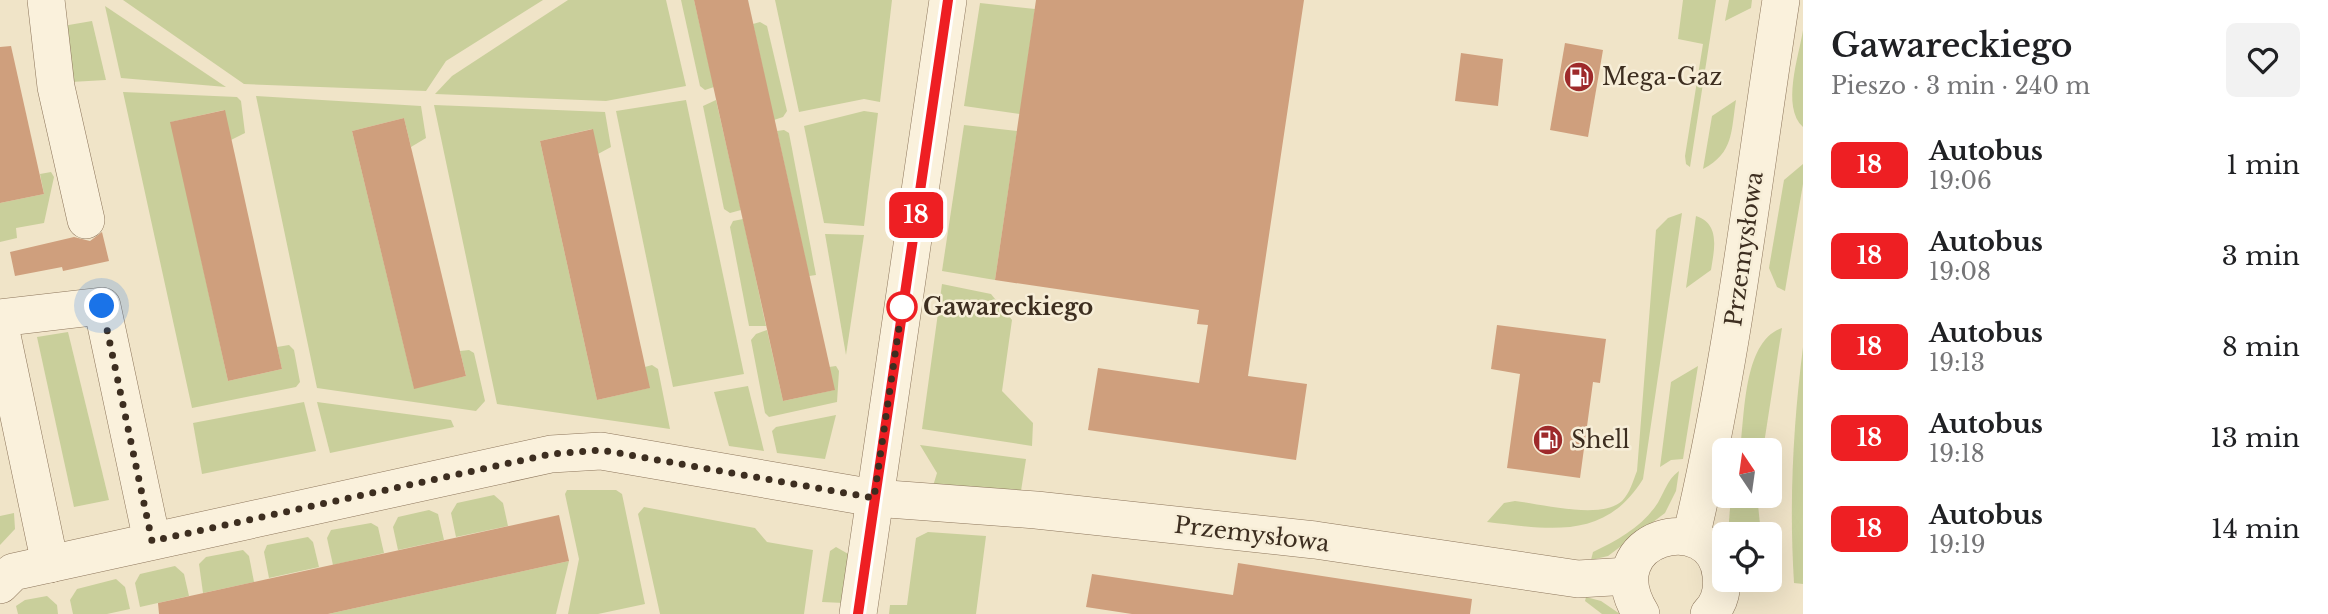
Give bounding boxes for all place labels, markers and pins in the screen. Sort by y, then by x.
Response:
fuel station icon: Mega-Gaz [1562,60,1596,94]
place label: Mega-Gaz [1602,63,1722,91]
marker: Gawareckiego [887,292,917,322]
place label: Gawareckiego [923,293,1093,321]
fuel station icon: Shell [1531,423,1565,457]
place label: Shell [1571,426,1630,454]

